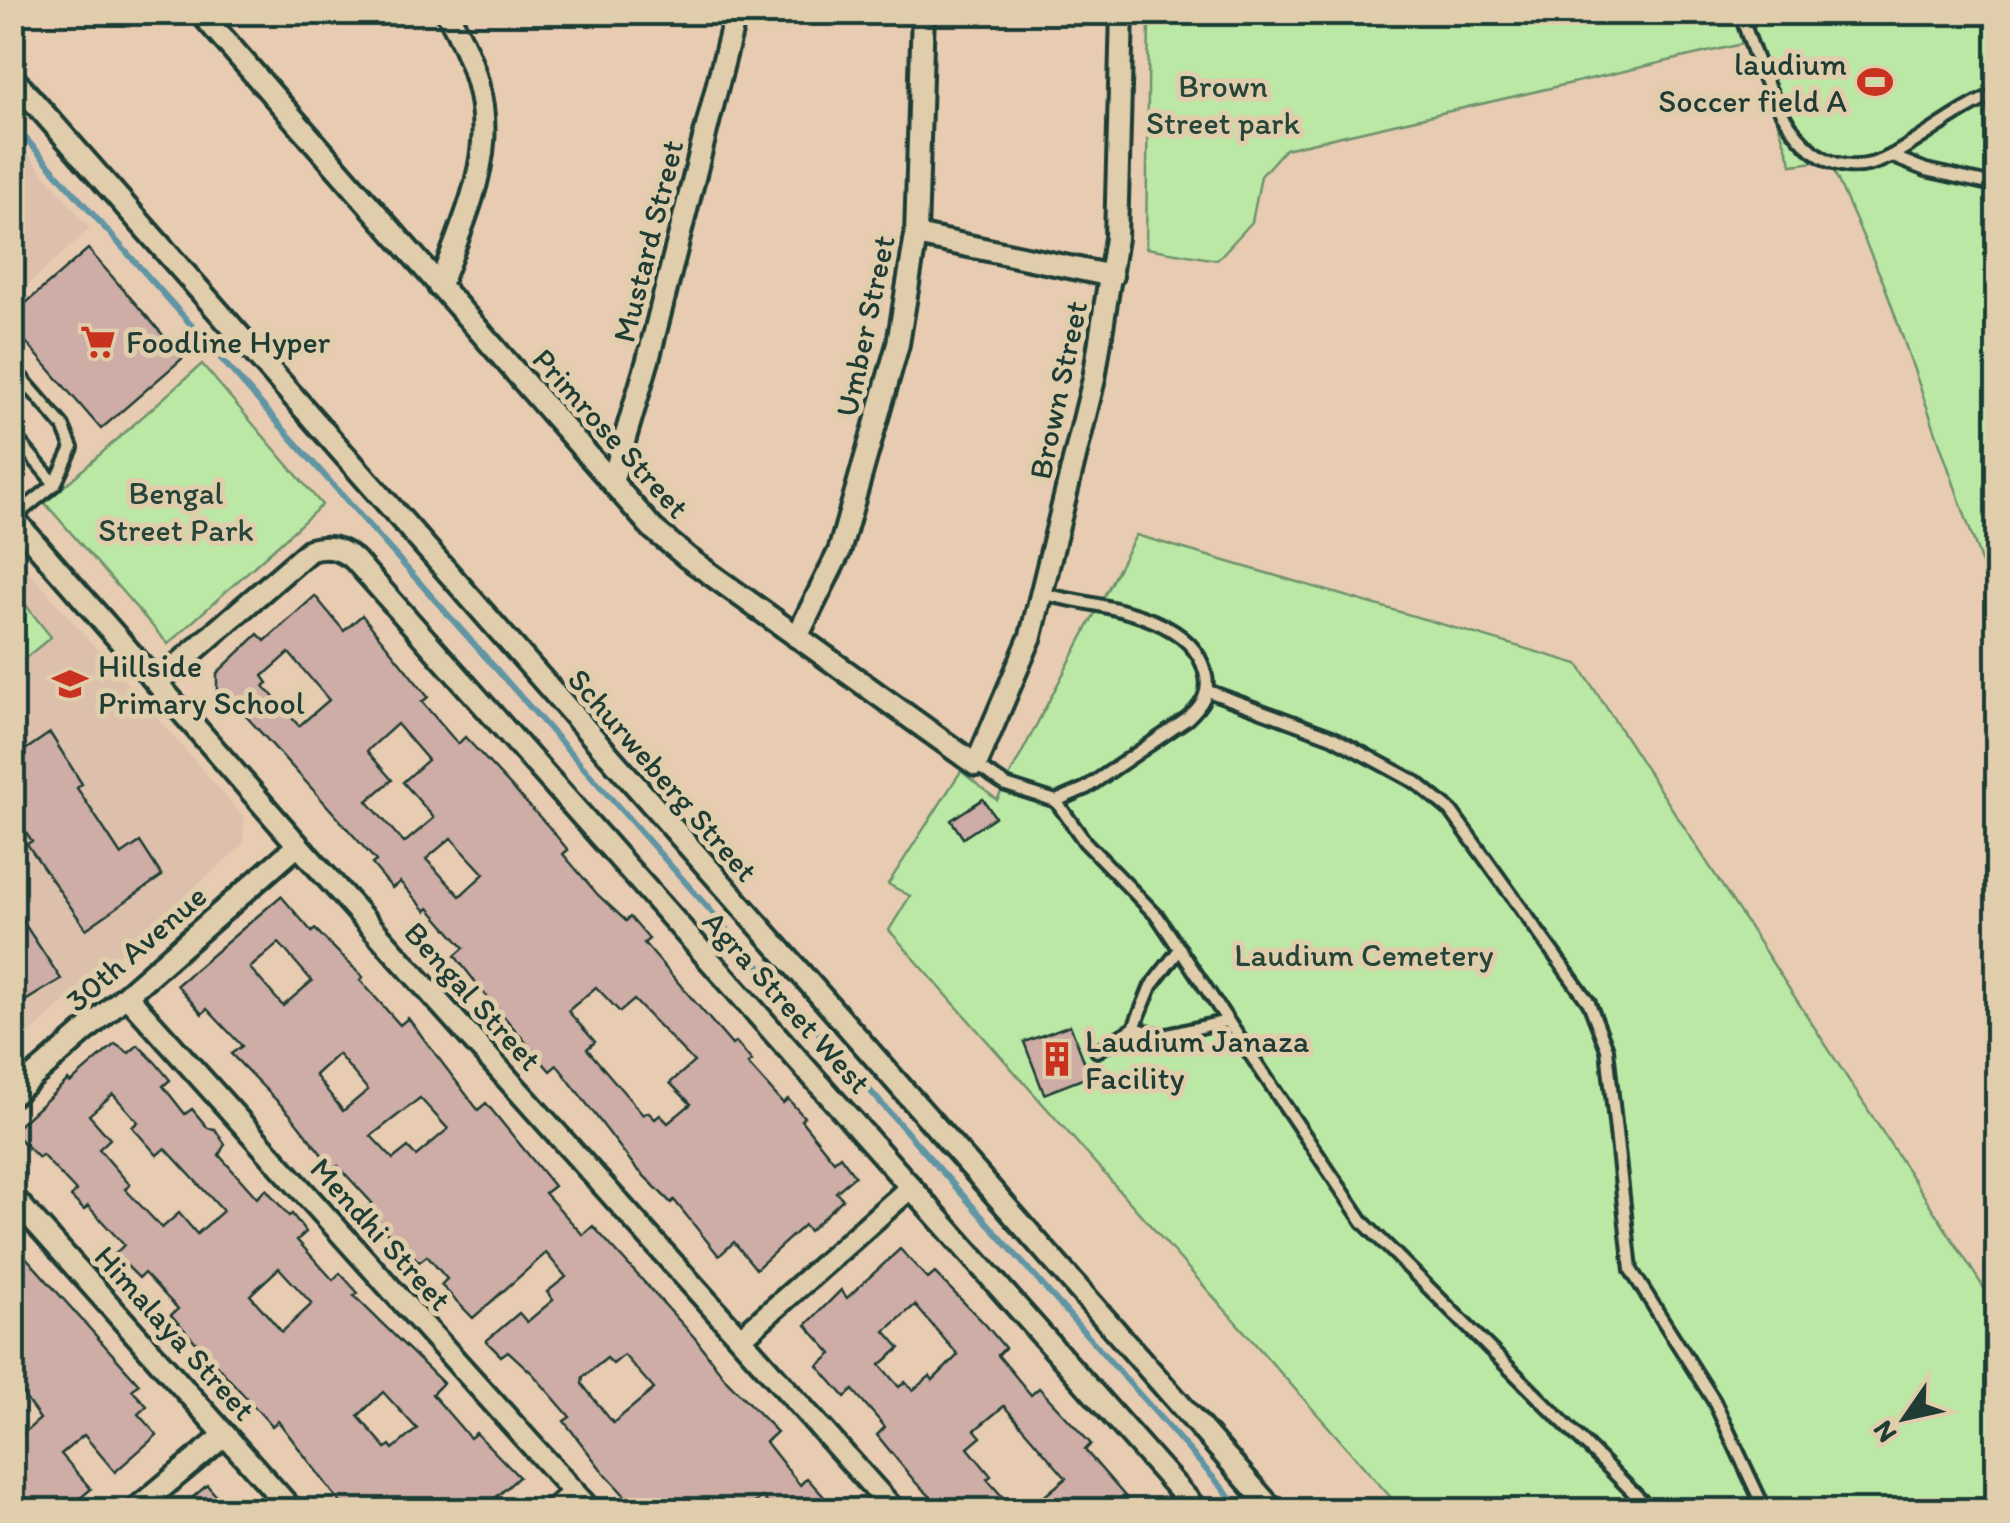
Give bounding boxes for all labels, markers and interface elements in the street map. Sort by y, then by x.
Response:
place label: laudium Soccer field A [1658,45,1847,120]
sports icon: laudium Soccer field A [1856,63,1894,101]
park label: Brown Street park [1146,67,1300,142]
street label: Mustard Street [604,136,692,346]
street label: Umber Street [827,232,903,420]
street label: Brown Street [1021,297,1095,483]
supermarket icon: Foodline Hyper [79,323,117,361]
place label: Foodline Hyper [126,323,331,361]
street label: Primrose Street [525,340,697,526]
park label: Bengal Street Park [98,474,254,549]
place label: Hillside Primary School [98,647,305,722]
street label: Schurweberg Street [560,661,766,889]
school or university icon: Hillside Primary School [51,665,89,703]
street label: 30th Avenue [58,876,214,1020]
street label: Agra Street West [695,903,879,1101]
street label: Bengal Street [396,914,550,1078]
park label: Laudium Cemetery [1234,936,1494,974]
place label: Laudium Janaza Facility [1085,1022,1310,1097]
building icon: Laudium Janaza Facility [1038,1040,1076,1078]
street label: Mendhi Street [302,1150,460,1318]
street label: Himalaya Street [86,1238,264,1428]
north arrow [1855,1368,1955,1468]
text: N [1865,1415,1904,1449]

